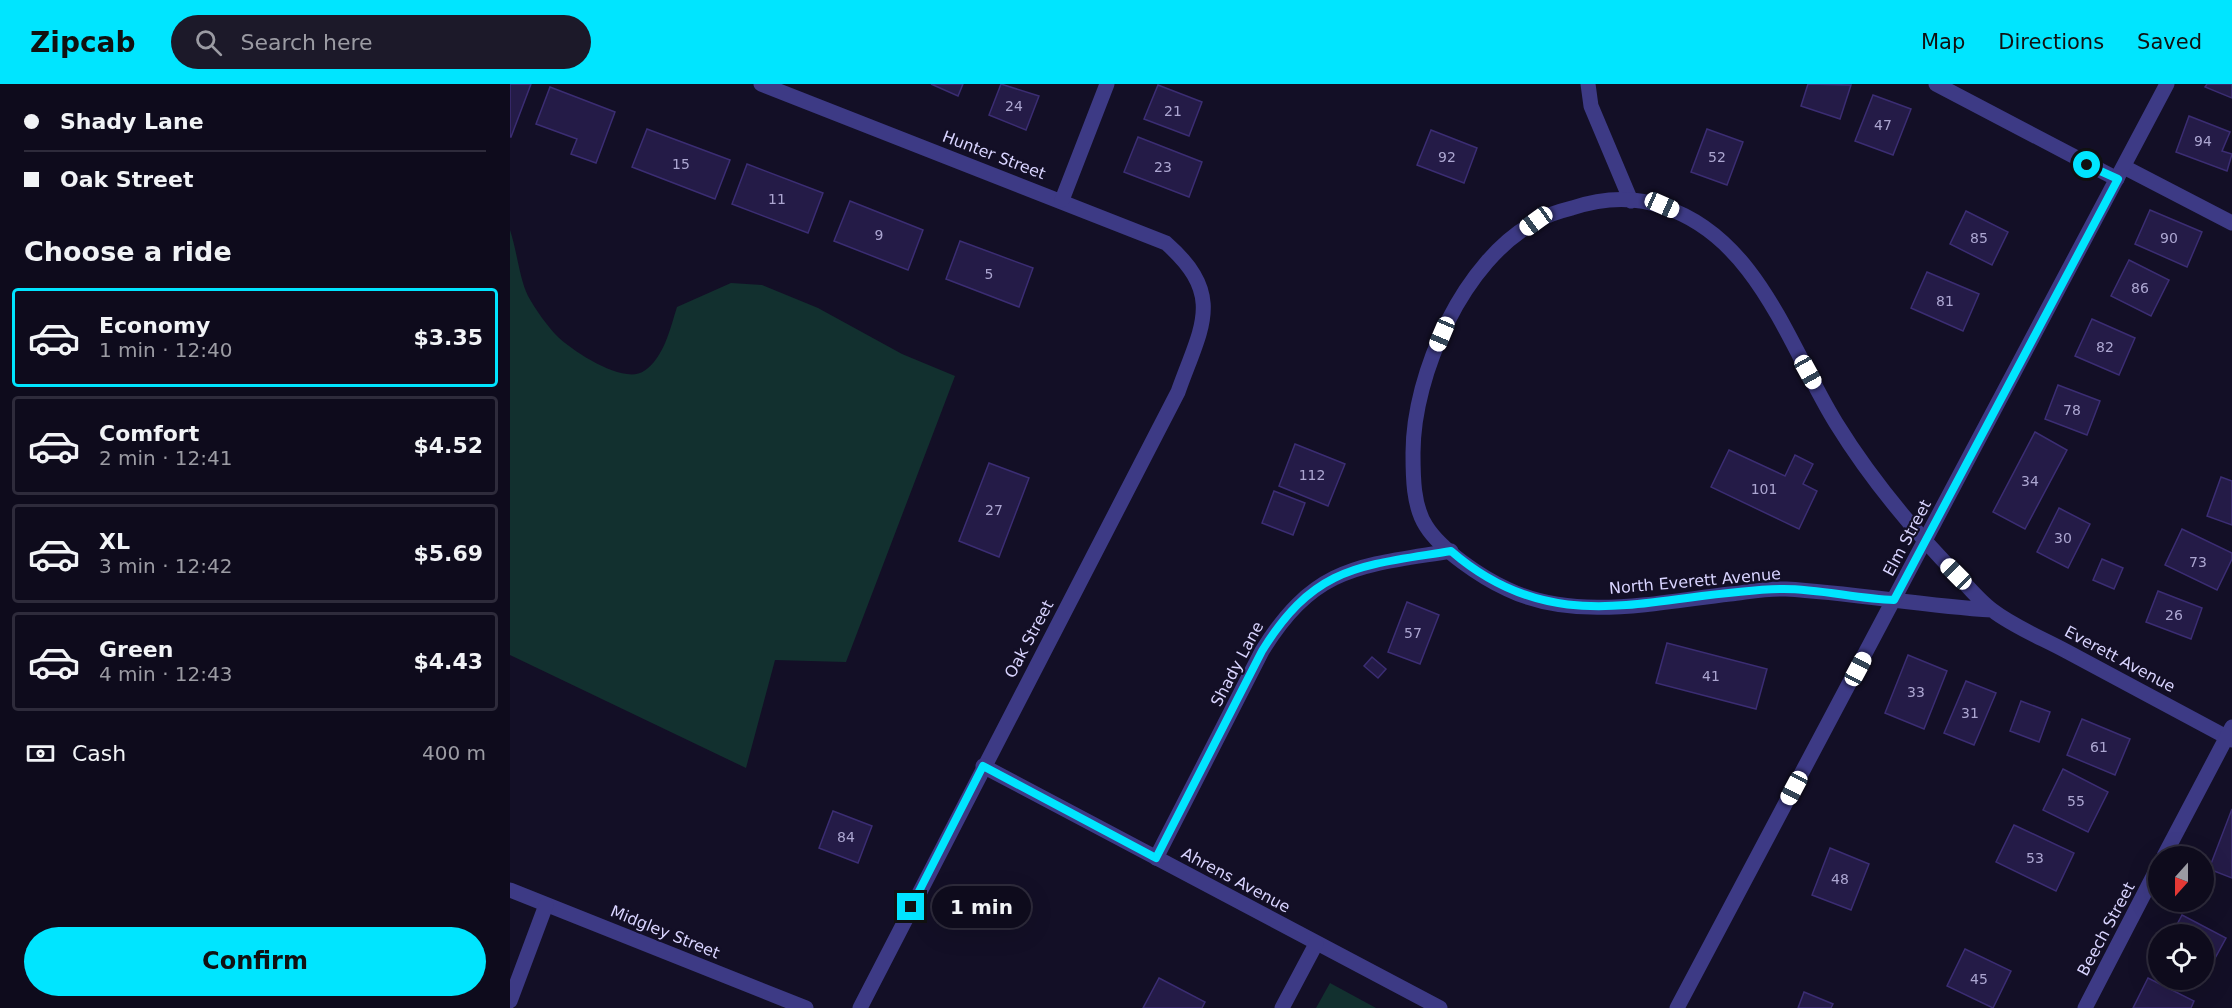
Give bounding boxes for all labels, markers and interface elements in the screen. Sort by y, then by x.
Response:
search box [171,15,591,69]
text: Zipcab [30,26,135,59]
icon: search [192,26,225,59]
text: Search here [240,30,373,55]
text: Map [1921,30,1965,54]
text: Directions [1998,30,2104,54]
text: Saved [2137,30,2202,54]
house number: 24 [1005,98,1023,114]
house number: 21 [1164,103,1182,119]
text: Shady Lane [60,109,204,134]
house number: 47 [1874,117,1892,133]
street label: Hunter Street [940,127,1048,183]
house number: 94 [2194,133,2212,149]
house number: 92 [1438,149,1456,165]
house number: 52 [1708,149,1726,165]
route start [2073,151,2100,178]
house number: 15 [672,156,690,172]
house number: 23 [1154,159,1172,175]
text: Oak Street [60,167,193,192]
car [1642,189,1682,221]
house number: 11 [768,191,786,207]
car [1516,203,1556,239]
house number: 9 [875,227,883,243]
house number: 85 [1970,230,1988,246]
house number: 90 [2160,230,2178,246]
text: Choose a ride [24,236,232,267]
house number: 5 [985,266,993,282]
house number: 86 [2131,280,2149,296]
house number: 81 [1936,293,1954,309]
icon: car [27,311,81,365]
text: Economy [99,313,210,338]
car [1427,314,1457,354]
text: $3.35 [413,325,483,350]
text: 1 min · 12:40 [99,338,233,362]
house number: 82 [2096,339,2114,355]
car [1791,352,1825,392]
house number: 78 [2063,402,2081,418]
icon: car [27,419,81,473]
text: Comfort [99,421,199,446]
text: $4.52 [413,433,483,458]
text: 2 min · 12:41 [99,446,233,470]
house number: 112 [1299,467,1325,483]
house number: 34 [2021,473,2039,489]
house number: 101 [1751,481,1777,497]
street label: Elm Street [1879,497,1935,579]
house number: 27 [985,502,1003,518]
icon: car [27,527,81,581]
text: XL [99,529,130,554]
house number: 30 [2054,530,2072,546]
text: $5.69 [413,541,483,566]
text: 3 min · 12:42 [99,554,233,578]
house number: 73 [2189,554,2207,570]
car [1937,555,1975,593]
street label: North Everett Avenue [1608,564,1782,598]
street label: Oak Street [1001,597,1057,681]
house number: 26 [2165,607,2183,623]
street label: Shady Lane [1207,618,1267,710]
street label: Everett Avenue [2061,622,2179,696]
house number: 57 [1404,625,1422,641]
icon: car [27,635,81,689]
text: Green [99,637,173,662]
text: $4.43 [413,649,483,674]
car [1842,649,1874,689]
text: 4 min · 12:43 [99,662,233,686]
house number: 41 [1702,668,1720,684]
house number: 33 [1907,684,1925,700]
house number: 31 [1961,705,1979,721]
icon: cash [24,737,57,770]
house number: 61 [2090,739,2108,755]
text: Cash [72,741,126,766]
text: 400 m [422,741,486,765]
car [1778,768,1810,808]
house number: 55 [2067,793,2085,809]
house number: 84 [837,829,855,845]
street label: Ahrens Avenue [1178,843,1294,917]
north arrow [2148,846,2214,912]
map controls [2148,846,2214,990]
house number: 53 [2026,850,2044,866]
house number: 48 [1831,871,1849,887]
street label: Beech Street [2073,879,2139,979]
callout: 1 min [932,886,1031,928]
route end [897,893,924,920]
text: 1 min [950,895,1013,919]
street label: Midgley Street [608,901,722,963]
button: locate [2148,924,2214,990]
button: Confirm [24,927,486,996]
house number: 45 [1970,971,1988,987]

